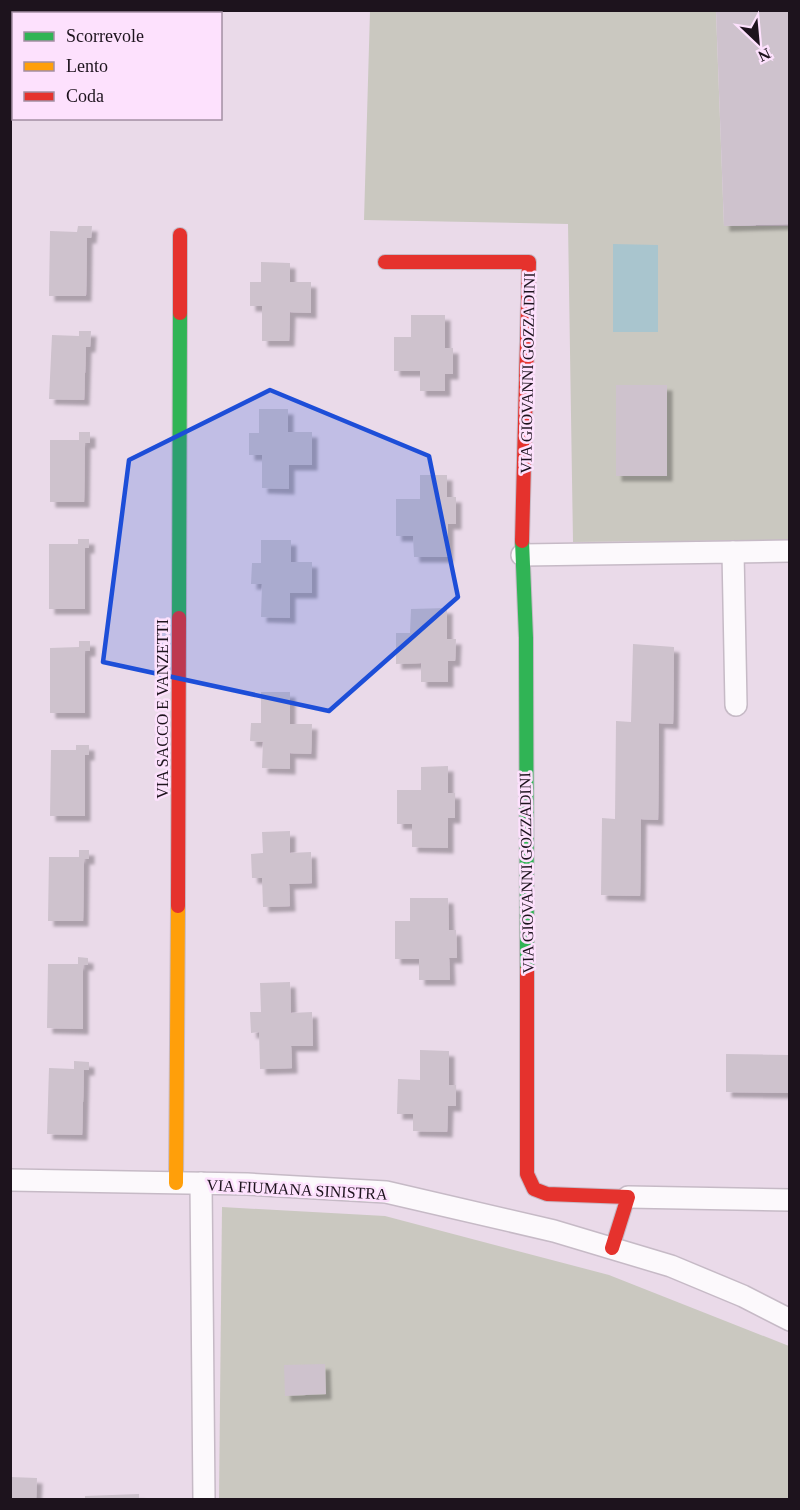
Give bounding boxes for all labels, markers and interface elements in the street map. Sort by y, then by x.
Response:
legend [12,12,222,120]
north arrow [728,12,788,72]
text: Scorrevole [66,26,144,46]
text: N [755,45,773,65]
text: Lento [66,56,108,76]
text: Coda [66,86,104,106]
street label: VIA GIOVANNI GOZZADINI [517,272,538,474]
street label: VIA SACCO E VANZETTI [154,619,171,799]
street label: VIA GIOVANNI GOZZADINI [516,772,537,974]
street label: VIA FIUMANA SINISTRA [206,1176,388,1203]

